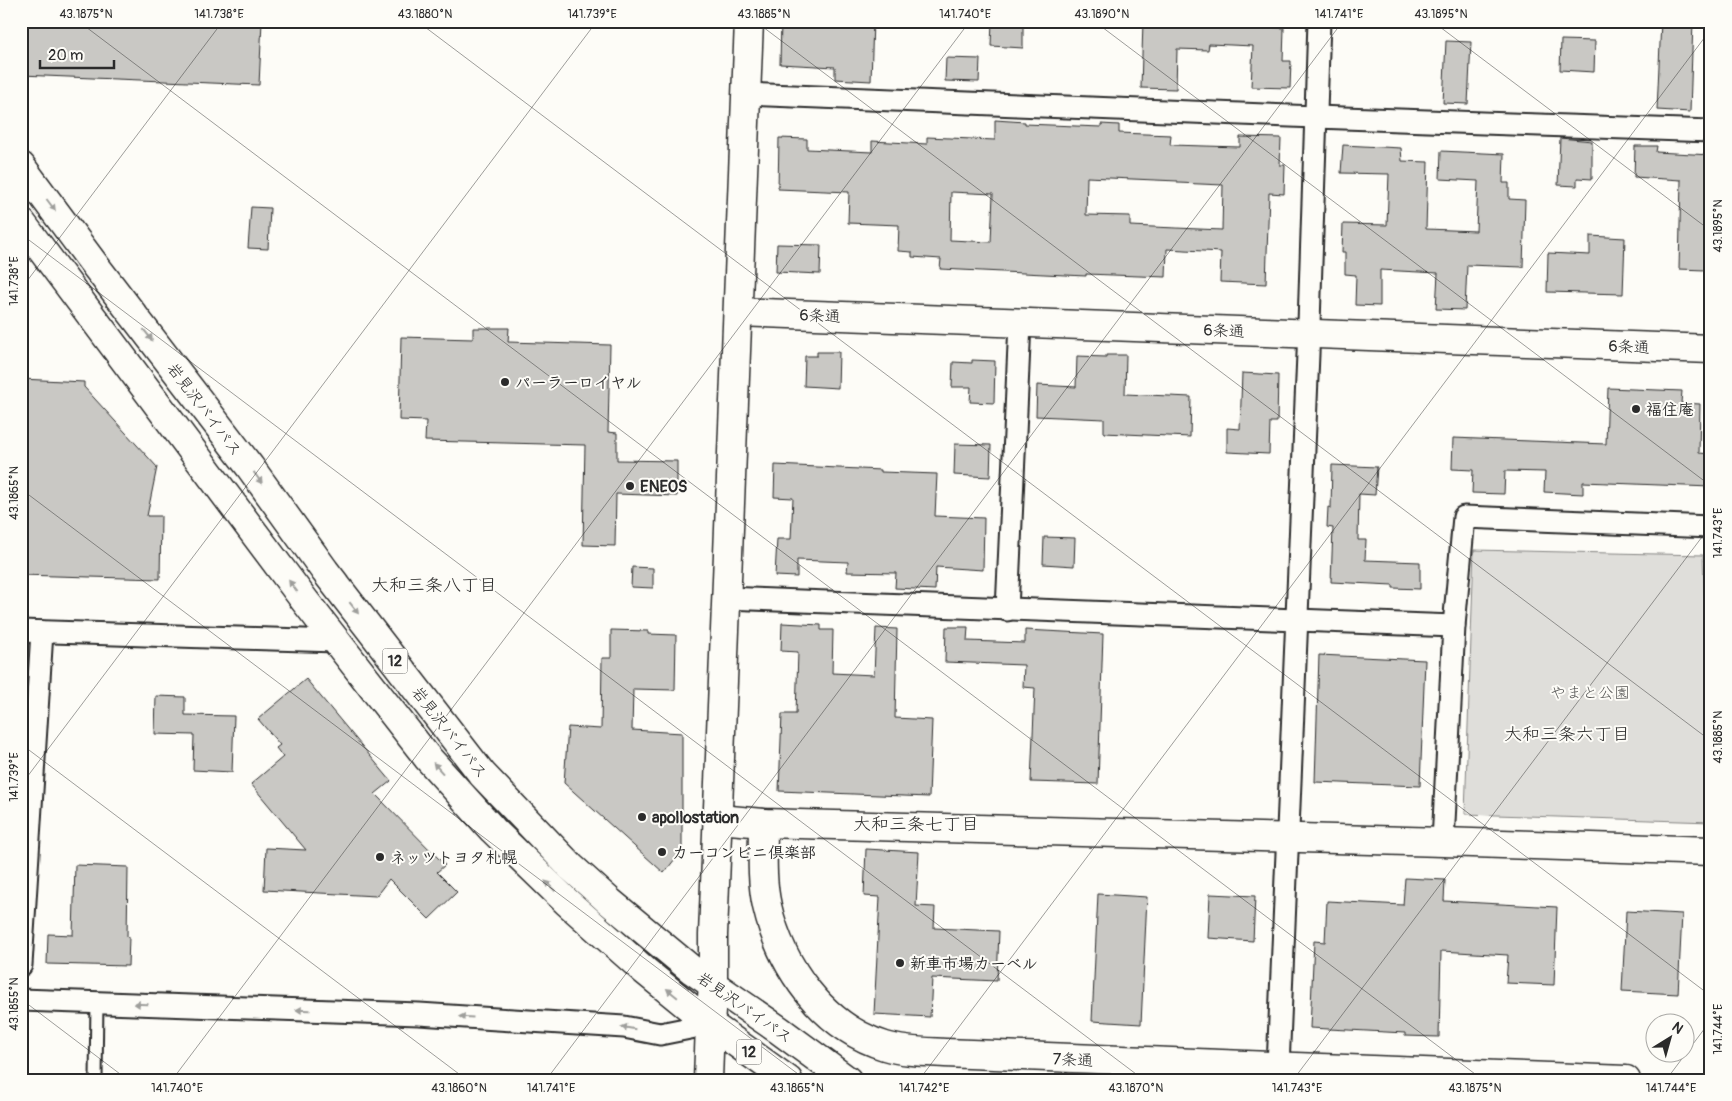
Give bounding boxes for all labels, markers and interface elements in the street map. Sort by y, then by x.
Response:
text: 43.1875°N [59,7,113,22]
text: 141.738°E [194,7,244,22]
text: 43.1880°N [398,7,452,22]
text: 141.739°E [567,7,617,22]
text: 43.1885°N [738,7,790,22]
text: 141.740°E [939,7,991,22]
text: 43.1890°N [1075,7,1129,22]
text: 141.741°E [1315,7,1363,22]
text: 43.1895°N [1414,7,1468,22]
scale bar [40,38,114,70]
text: 20 m [48,46,83,65]
one-way arrow [46,198,56,212]
text: 43.1895°N [1711,199,1726,253]
text: 141.738°E [7,256,22,306]
street label: 6条通 [799,305,841,327]
street label: 6条通 [1203,320,1245,342]
one-way arrow [143,328,154,341]
street label: 6条通 [1608,336,1650,358]
street label: 岩見沢バイパス [163,359,246,460]
place label: パーラーロイヤル [515,373,642,393]
marker: パーラーロイヤル [499,376,511,388]
place label: 福住庵 [1646,400,1694,420]
marker: 福住庵 [1630,403,1642,415]
text: 43.1865°N [7,466,22,520]
one-way arrow [252,471,263,484]
place label: ENEOS [640,477,687,497]
marker: ENEOS [624,480,636,492]
text: 141.743°E [1711,508,1726,558]
district label: 大和三条八丁目 [371,574,497,597]
one-way arrow [288,580,299,593]
one-way arrow [349,601,360,614]
road number: 12 [382,648,408,674]
street label: 岩見沢バイパス [407,682,491,783]
park label: やまと公園 [1550,683,1630,703]
text: 43.1885°N [1711,711,1726,763]
district label: 大和三条六丁目 [1504,723,1630,746]
text: 141.739°E [7,752,22,802]
one-way arrow [432,762,443,775]
place label: apollostation [652,808,739,828]
marker: apollostation [636,811,648,823]
district label: 大和三条七丁目 [853,813,979,836]
place label: カーコンビニ倶楽部 [672,843,816,863]
marker: カーコンビニ倶楽部 [656,846,668,858]
place label: ネッツトヨタ札幌 [390,848,517,868]
marker: ネッツトヨタ札幌 [374,851,386,863]
one-way arrow [544,880,556,892]
place label: 新車市場カーベル [910,954,1038,974]
marker: 新車市場カーベル [894,957,906,969]
street label: 岩見沢バイパス [693,968,796,1048]
text: 43.1855°N [7,977,22,1031]
one-way arrow [666,988,679,999]
one-way arrow [133,999,149,1007]
text: 141.744°E [1711,1004,1726,1054]
one-way arrow [295,1005,311,1013]
one-way arrow [457,1012,473,1020]
north arrow [1644,1014,1694,1064]
text: N [1669,1018,1686,1038]
one-way arrow [619,1023,635,1031]
road number: 12 [736,1040,762,1064]
street label: 7条通 [1052,1049,1094,1071]
text: 141.740°E [151,1081,203,1096]
text: 43.1860°N [431,1081,487,1096]
text: 141.741°E [527,1081,575,1096]
text: 43.1865°N [770,1081,824,1096]
text: 141.742°E [899,1081,949,1096]
text: 43.1870°N [1109,1081,1163,1096]
text: 141.743°E [1272,1081,1322,1096]
text: 43.1875°N [1448,1081,1502,1096]
text: 141.744°E [1646,1081,1696,1096]

